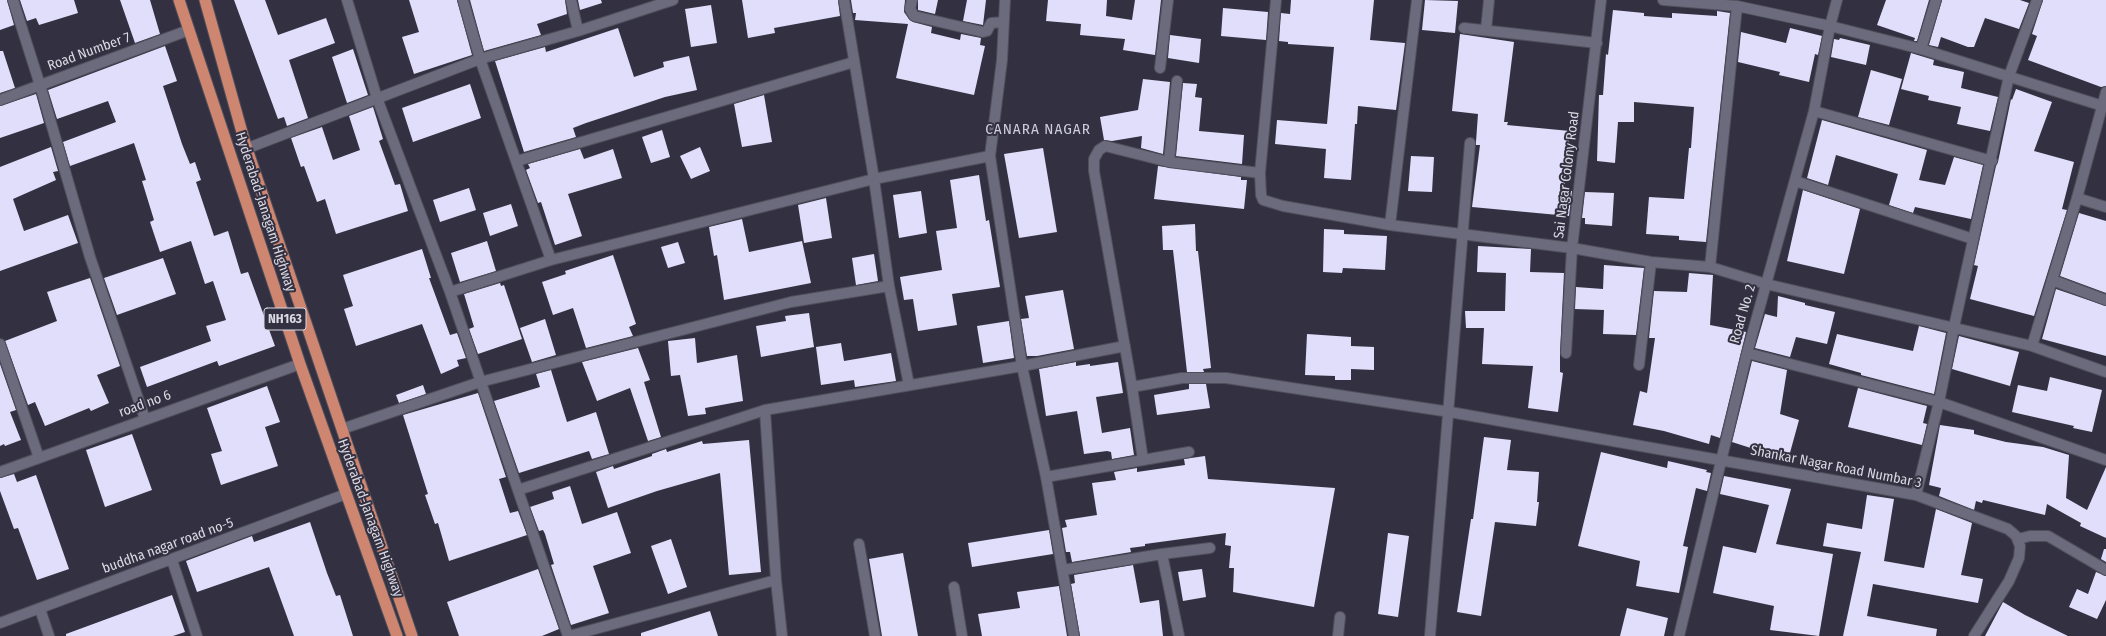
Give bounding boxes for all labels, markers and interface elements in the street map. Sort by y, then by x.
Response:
street label: Road Number 7 [45,29,133,75]
street label: Sai Nagar Colony Road [1551,110,1583,240]
district label: CANARA NAGAR [985,121,1091,139]
street label: Hyderabad-Janagam Highway [231,130,299,294]
street label: Road No. 2 [1727,283,1759,345]
road number: NH163 [264,308,306,330]
street label: road no 6 [117,387,173,421]
street label: Hyderabad-Janagam Highway [334,437,406,599]
street label: Shankar Nagar Road Numbar 3 [1749,442,1923,492]
street label: buddha nagar road no-5 [100,514,236,578]

